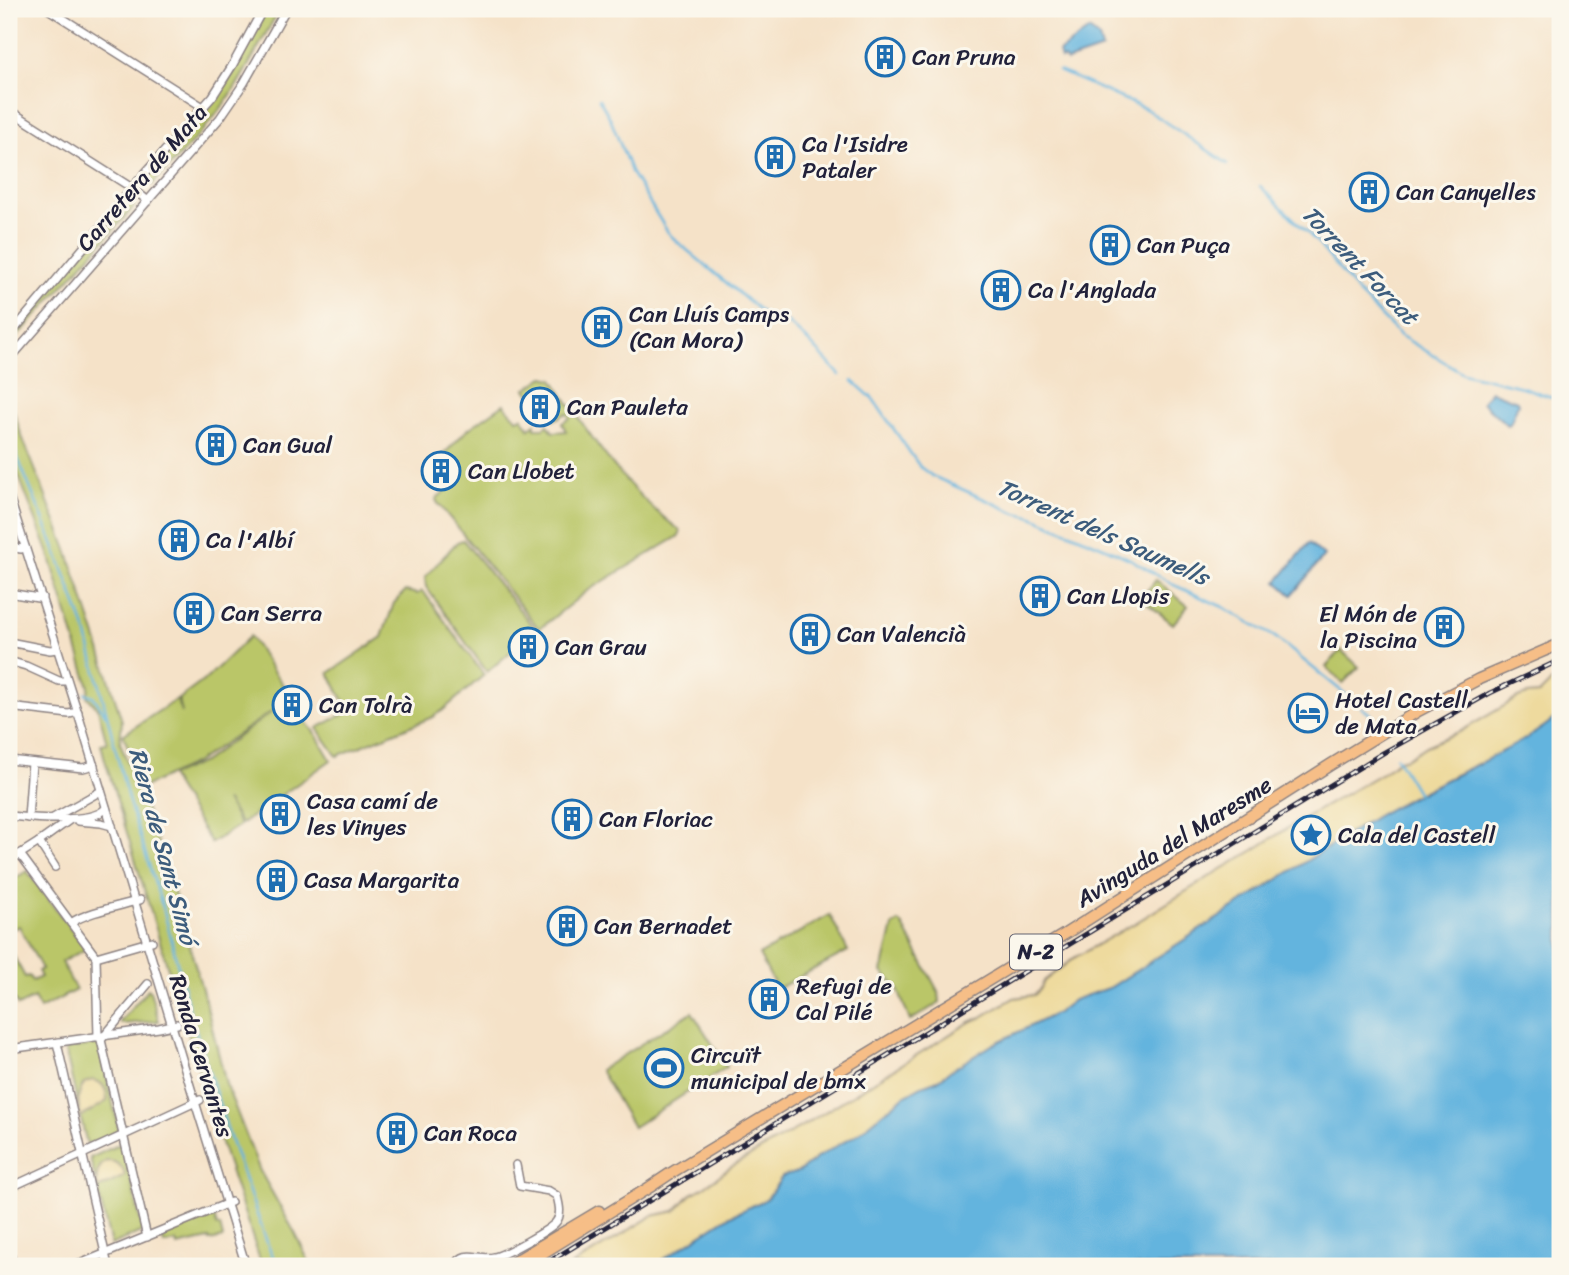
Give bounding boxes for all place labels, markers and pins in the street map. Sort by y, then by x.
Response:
building icon: Can Pruna [864,36,906,78]
place label: Can Pruna [912,37,1016,78]
place label: Ca l'Isidre Pataler [802,124,908,191]
building icon: Ca l'Isidre Pataler [754,136,796,178]
building icon: Can Canyelles [1348,171,1390,213]
place label: Can Canyelles [1396,172,1536,213]
building icon: Can Puça [1089,224,1131,266]
place label: Can Puça [1137,225,1231,266]
building icon: Ca l'Anglada [980,269,1022,311]
place label: Ca l'Anglada [1028,270,1156,311]
place label: Can Lluís Camps (Can Mora) [629,294,790,361]
building icon: Can Lluís Camps (Can Mora) [581,306,623,348]
building icon: Can Pauleta [519,386,561,428]
place label: Can Pauleta [567,387,688,428]
building icon: Can Gual [195,424,237,466]
place label: Can Gual [243,425,332,466]
building icon: Can Llobet [420,450,462,492]
place label: Can Llobet [468,451,575,492]
building icon: Ca l'Albí [158,519,200,561]
place label: Ca l'Albí [206,520,296,561]
building icon: Can Llopis [1019,575,1061,617]
place label: Can Llopis [1067,576,1170,617]
building icon: Can Serra [173,592,215,634]
place label: Can Serra [221,593,322,634]
place label: El Món de la Piscina [1319,594,1417,661]
building icon: El Món de la Piscina [1423,606,1465,648]
building icon: Can Valencià [789,613,831,655]
place label: Can Valencià [837,614,966,655]
building icon: Can Grau [507,626,549,668]
place label: Can Grau [555,627,647,668]
place label: Hotel Castell de Mata [1335,680,1468,747]
building icon: Can Tolrà [271,684,313,726]
place label: Can Tolrà [319,685,413,726]
hotel icon: Hotel Castell de Mata [1287,692,1329,734]
place label: Casa camí de les Vinyes [307,781,438,848]
building icon: Casa camí de les Vinyes [259,793,301,835]
building icon: Can Floriac [551,798,593,840]
place label: Can Floriac [599,799,713,840]
place icon: Cala del Castell [1290,814,1332,856]
place label: Cala del Castell [1338,815,1496,856]
building icon: Casa Margarita [256,859,298,901]
place label: Casa Margarita [304,860,460,901]
building icon: Can Bernadet [546,905,588,947]
place label: Can Bernadet [594,906,732,947]
place label: Refugi de Cal Pilé [796,966,892,1033]
building icon: Refugi de Cal Pilé [748,978,790,1020]
place label: Circuït municipal de bmx [691,1035,866,1102]
sports icon: Circuït municipal de bmx [643,1047,685,1089]
building icon: Can Roca [376,1112,418,1154]
place label: Can Roca [424,1113,517,1154]

